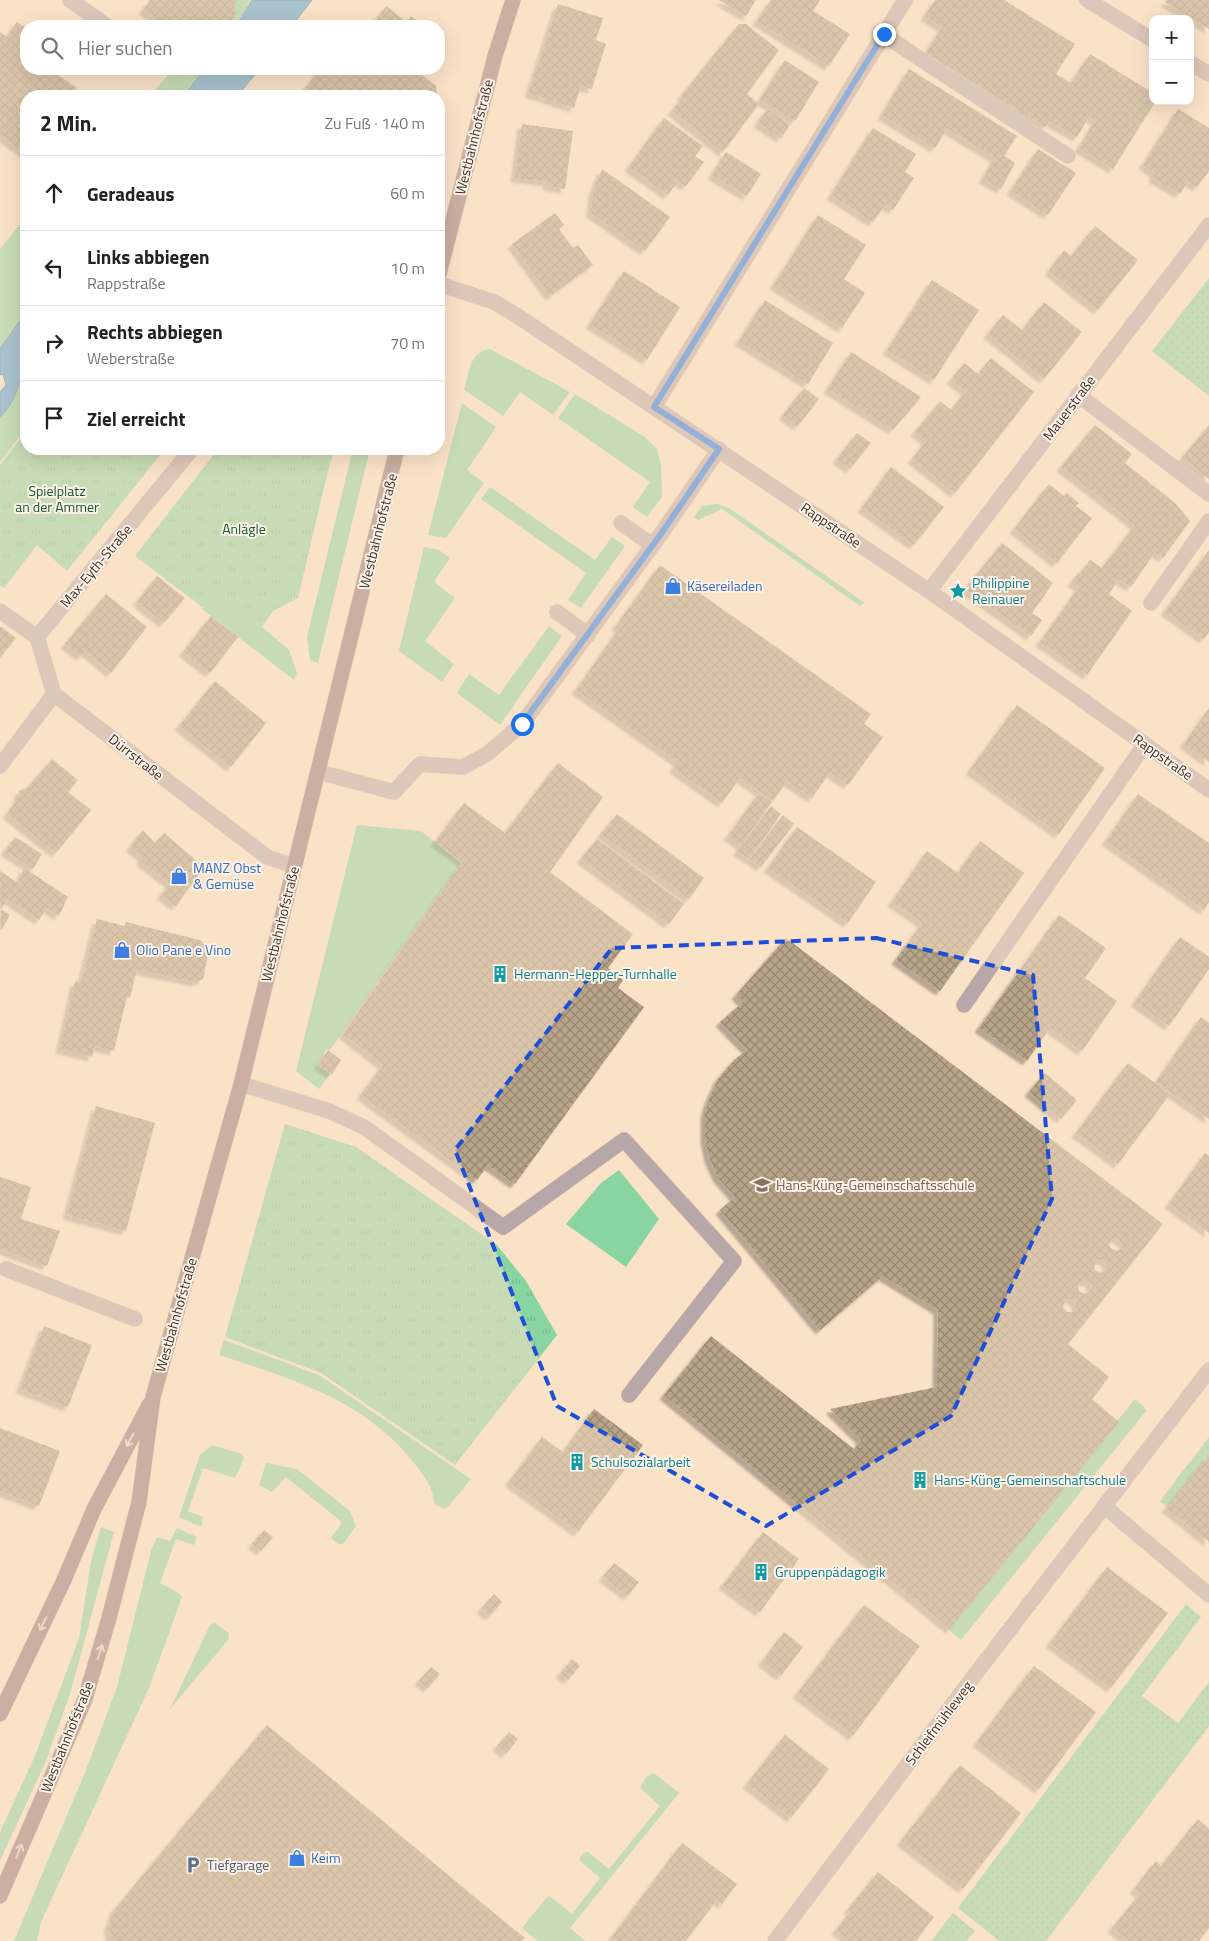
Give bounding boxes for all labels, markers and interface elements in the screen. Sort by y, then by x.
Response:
map controls [1149,15,1194,105]
button: + [1149,15,1194,60]
search box [20,20,445,75]
route end [873,23,896,46]
text: Hier suchen [78,33,173,62]
icon: search [38,34,66,62]
button: − [1149,60,1194,105]
street label: Westbahnhofstraße [449,77,498,197]
text: 2 Min. [40,107,97,139]
text: Zu Fuß · 140 m [324,111,425,135]
icon: ahead [40,179,68,207]
text: Geradeaus [87,179,174,208]
text: 60 m [390,181,425,205]
text: Links abbiegen [87,242,210,271]
icon: left [40,254,68,282]
text: 10 m [390,256,425,280]
text: Rappstraße [87,271,166,295]
text: Rechts abbiegen [87,317,223,346]
icon: right [40,329,68,357]
text: 70 m [390,331,425,355]
text: Weberstraße [87,346,175,370]
street label: Mauerstraße [1037,371,1100,445]
icon: arrive [40,404,68,432]
text: Ziel erreicht [87,404,185,433]
street label: Westbahnhofstraße [353,471,402,591]
park label: Spielplatz an der Ammer [15,480,99,517]
street label: Rappstraße [797,497,866,553]
park label: Anlägle [222,518,266,539]
street label: Max-Eyth-Straße [55,520,137,612]
place label: Philippine Reinauer [972,572,1030,609]
place label: Käsereiladen [687,575,763,596]
shop icon: Käsereiladen [663,576,683,596]
place icon: Philippine Reinauer [948,581,968,601]
route start [511,713,534,736]
street label: Dürrstraße [104,728,168,785]
street label: Rappstraße [1129,728,1197,785]
place label: MANZ Obst & Gemüse [193,857,261,894]
street label: Westbahnhofstraße [255,864,304,984]
shop icon: MANZ Obst & Gemüse [169,866,189,886]
place label: Olio Pane e Vino [136,939,231,960]
shop icon: Olio Pane e Vino [112,940,132,960]
place label: Hermann-Hepper-Turnhalle [514,963,677,984]
building icon: Hermann-Hepper-Turnhalle [490,964,510,984]
place label: Hans-Küng-Gemeinschaftsschule [776,1174,975,1195]
school or university icon: Hans-Küng-Gemeinschaftsschule [752,1175,772,1195]
street label: Westbahnhofstraße [149,1255,202,1374]
one-way arrow [125,1432,134,1447]
place label: Schulsozialarbeit [591,1451,691,1472]
building icon: Schulsozialarbeit [567,1452,587,1472]
place label: Hans-Küng-Gemeinschaftschule [934,1469,1126,1490]
building icon: Hans-Küng-Gemeinschaftschule [910,1470,930,1490]
place label: Gruppenpädagogik [775,1561,886,1582]
building icon: Gruppenpädagogik [751,1562,771,1582]
one-way arrow [38,1616,47,1631]
one-way arrow [95,1644,105,1660]
street label: Schleifmühleweg [900,1676,977,1769]
street label: Westbahnhofstraße [35,1678,98,1795]
one-way arrow [15,1844,25,1859]
place label: Keim [311,1847,341,1868]
shop icon: Keim [287,1848,307,1868]
place label: Tiefgarage [207,1854,269,1875]
parking icon: Tiefgarage [183,1855,203,1875]

